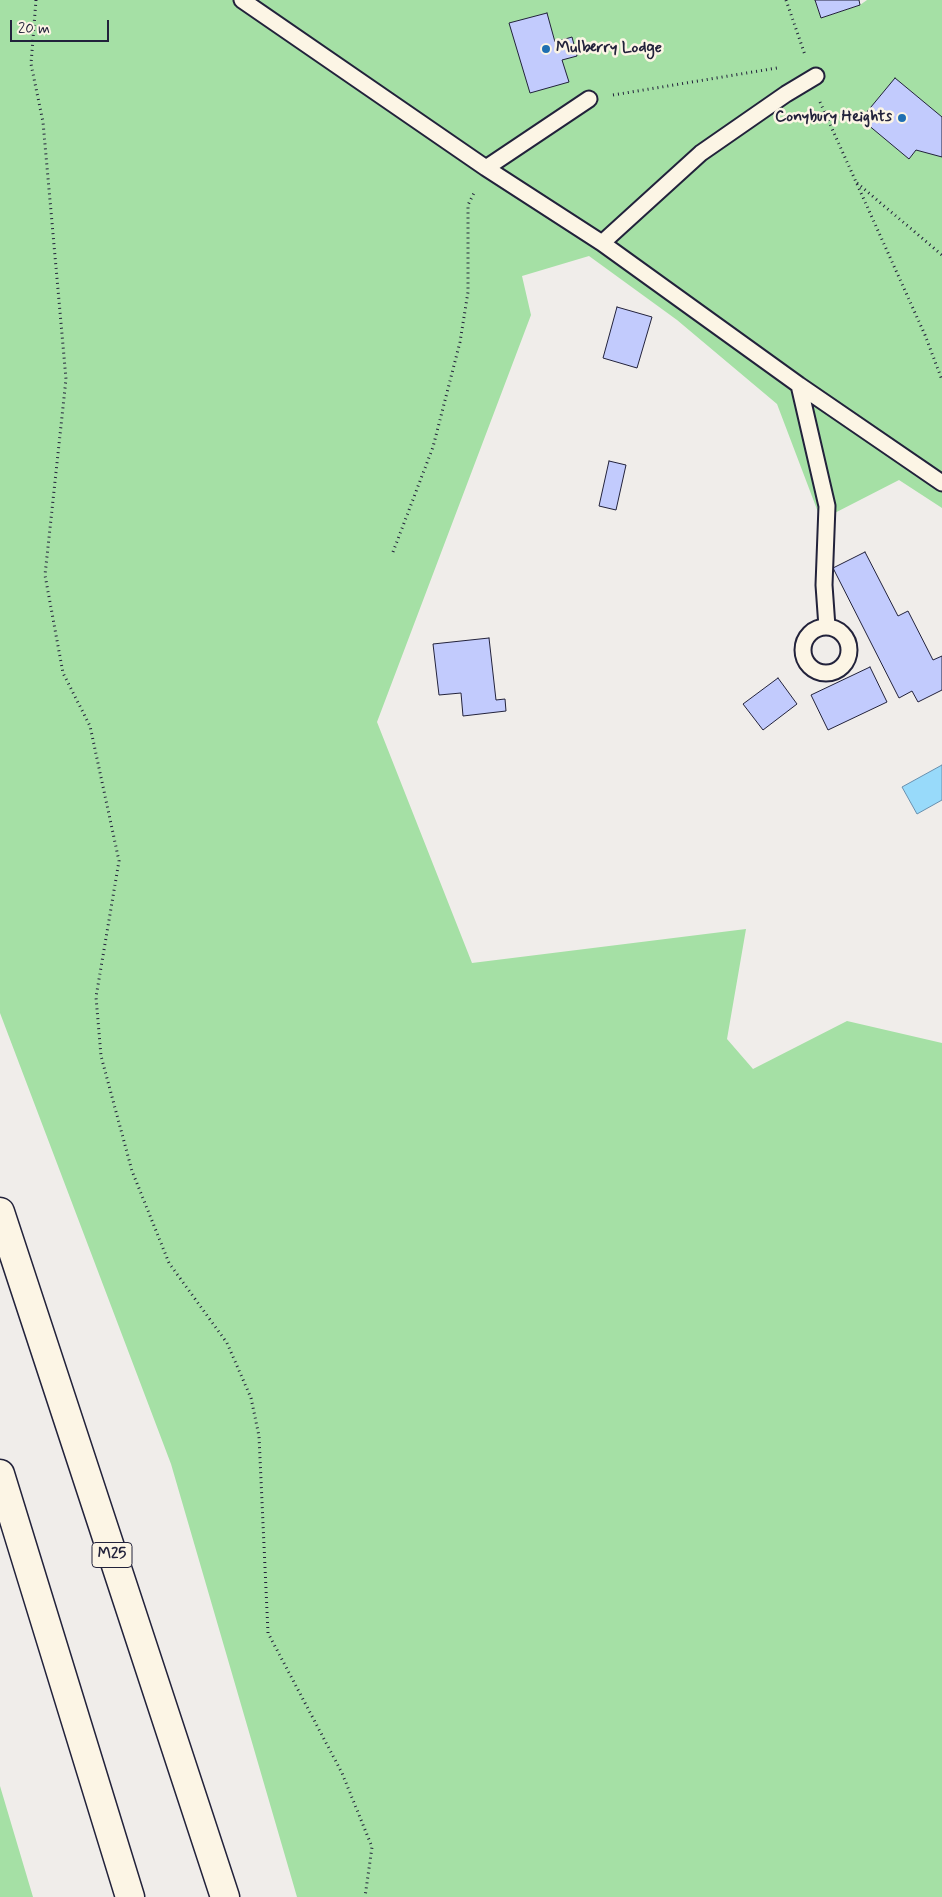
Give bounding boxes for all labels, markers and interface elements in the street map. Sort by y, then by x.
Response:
scale bar [12,10,111,42]
text: 20 m [18,19,50,39]
place label: Mulberry Lodge [556,39,662,59]
marker: Mulberry Lodge [540,43,552,55]
place label: Conybury Heights [775,108,892,128]
marker: Conybury Heights [896,112,908,124]
road number: M25 [92,1542,132,1568]

